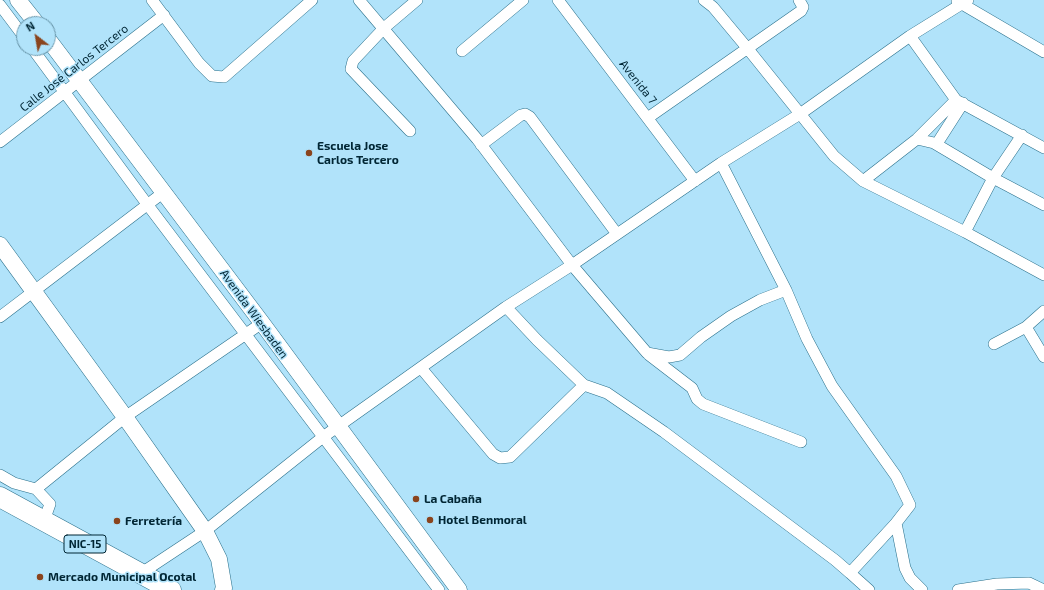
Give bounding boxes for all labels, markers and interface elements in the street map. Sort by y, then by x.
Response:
north arrow [16,16,56,56]
text: N [23,19,37,34]
street label: Calle José Carlos Tercero [17,21,131,115]
street label: Avenida 7 [616,57,660,107]
place label: Escuela Jose Carlos Tercero [317,139,399,167]
marker: Escuela Jose Carlos Tercero [304,148,314,158]
street label: Avenida Wiesbaden [217,267,291,361]
place label: La Cabaña [424,492,482,506]
marker: La Cabaña [411,494,421,504]
place label: Hotel Benmoral [438,513,527,527]
place label: Ferretería [125,514,182,528]
marker: Hotel Benmoral [425,515,435,525]
marker: Ferretería [112,516,122,526]
road number: NIC-15 [64,535,106,553]
place label: Mercado Municipal Ocotal [48,570,196,584]
marker: Mercado Municipal Ocotal [35,572,45,582]

